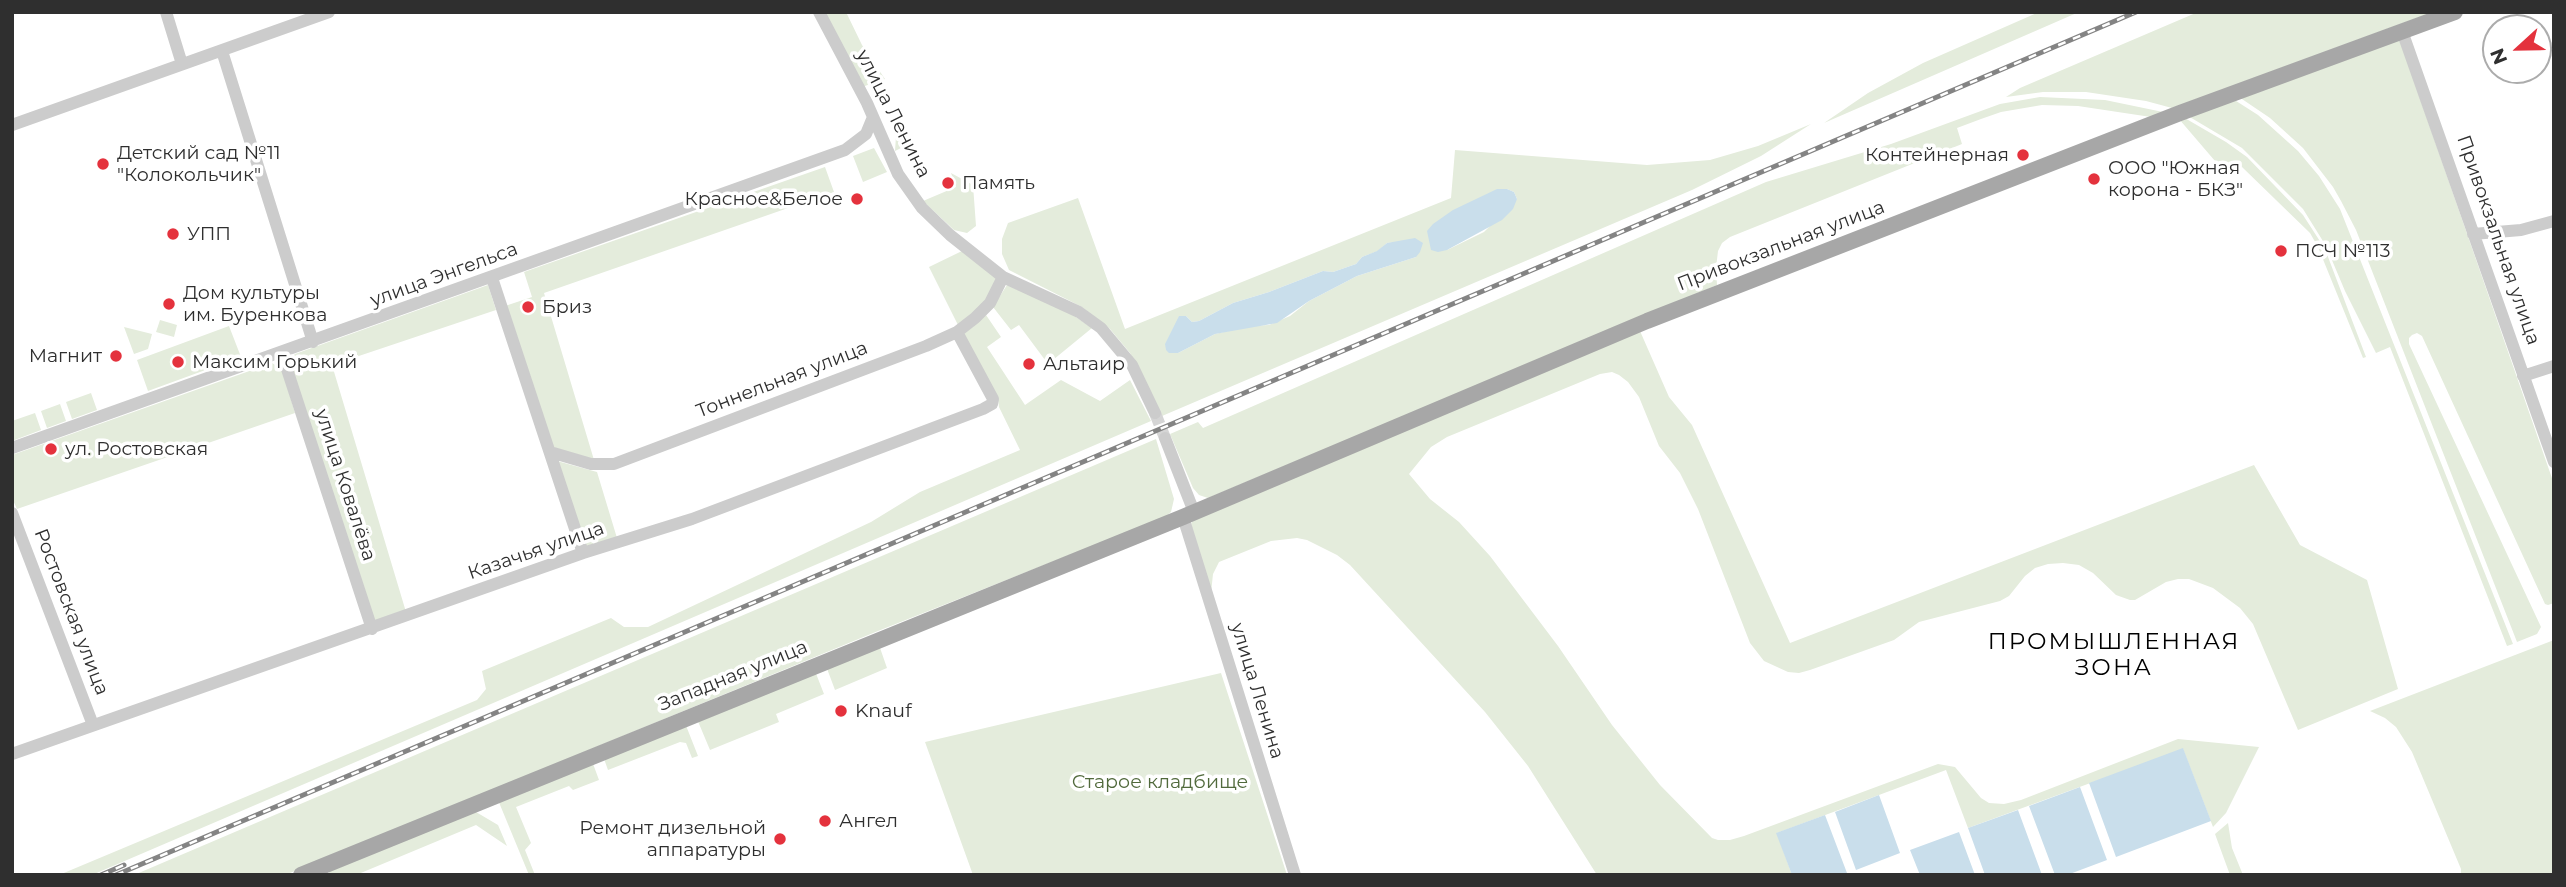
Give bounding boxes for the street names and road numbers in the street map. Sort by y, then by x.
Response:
street label: улица Ленина [851,46,935,182]
street label: Привокзальная улица [2451,132,2545,348]
street label: Привокзальная улица [1674,196,1888,296]
street label: улица Энгельса [367,238,521,312]
street label: Тоннельная улица [693,337,871,423]
street label: улица Ковалёва [310,406,380,564]
street label: Казачья улица [465,517,607,585]
street label: Ростовская улица [29,526,113,698]
street label: улица Ленина [1226,620,1288,762]
street label: Западная улица [655,636,811,716]

